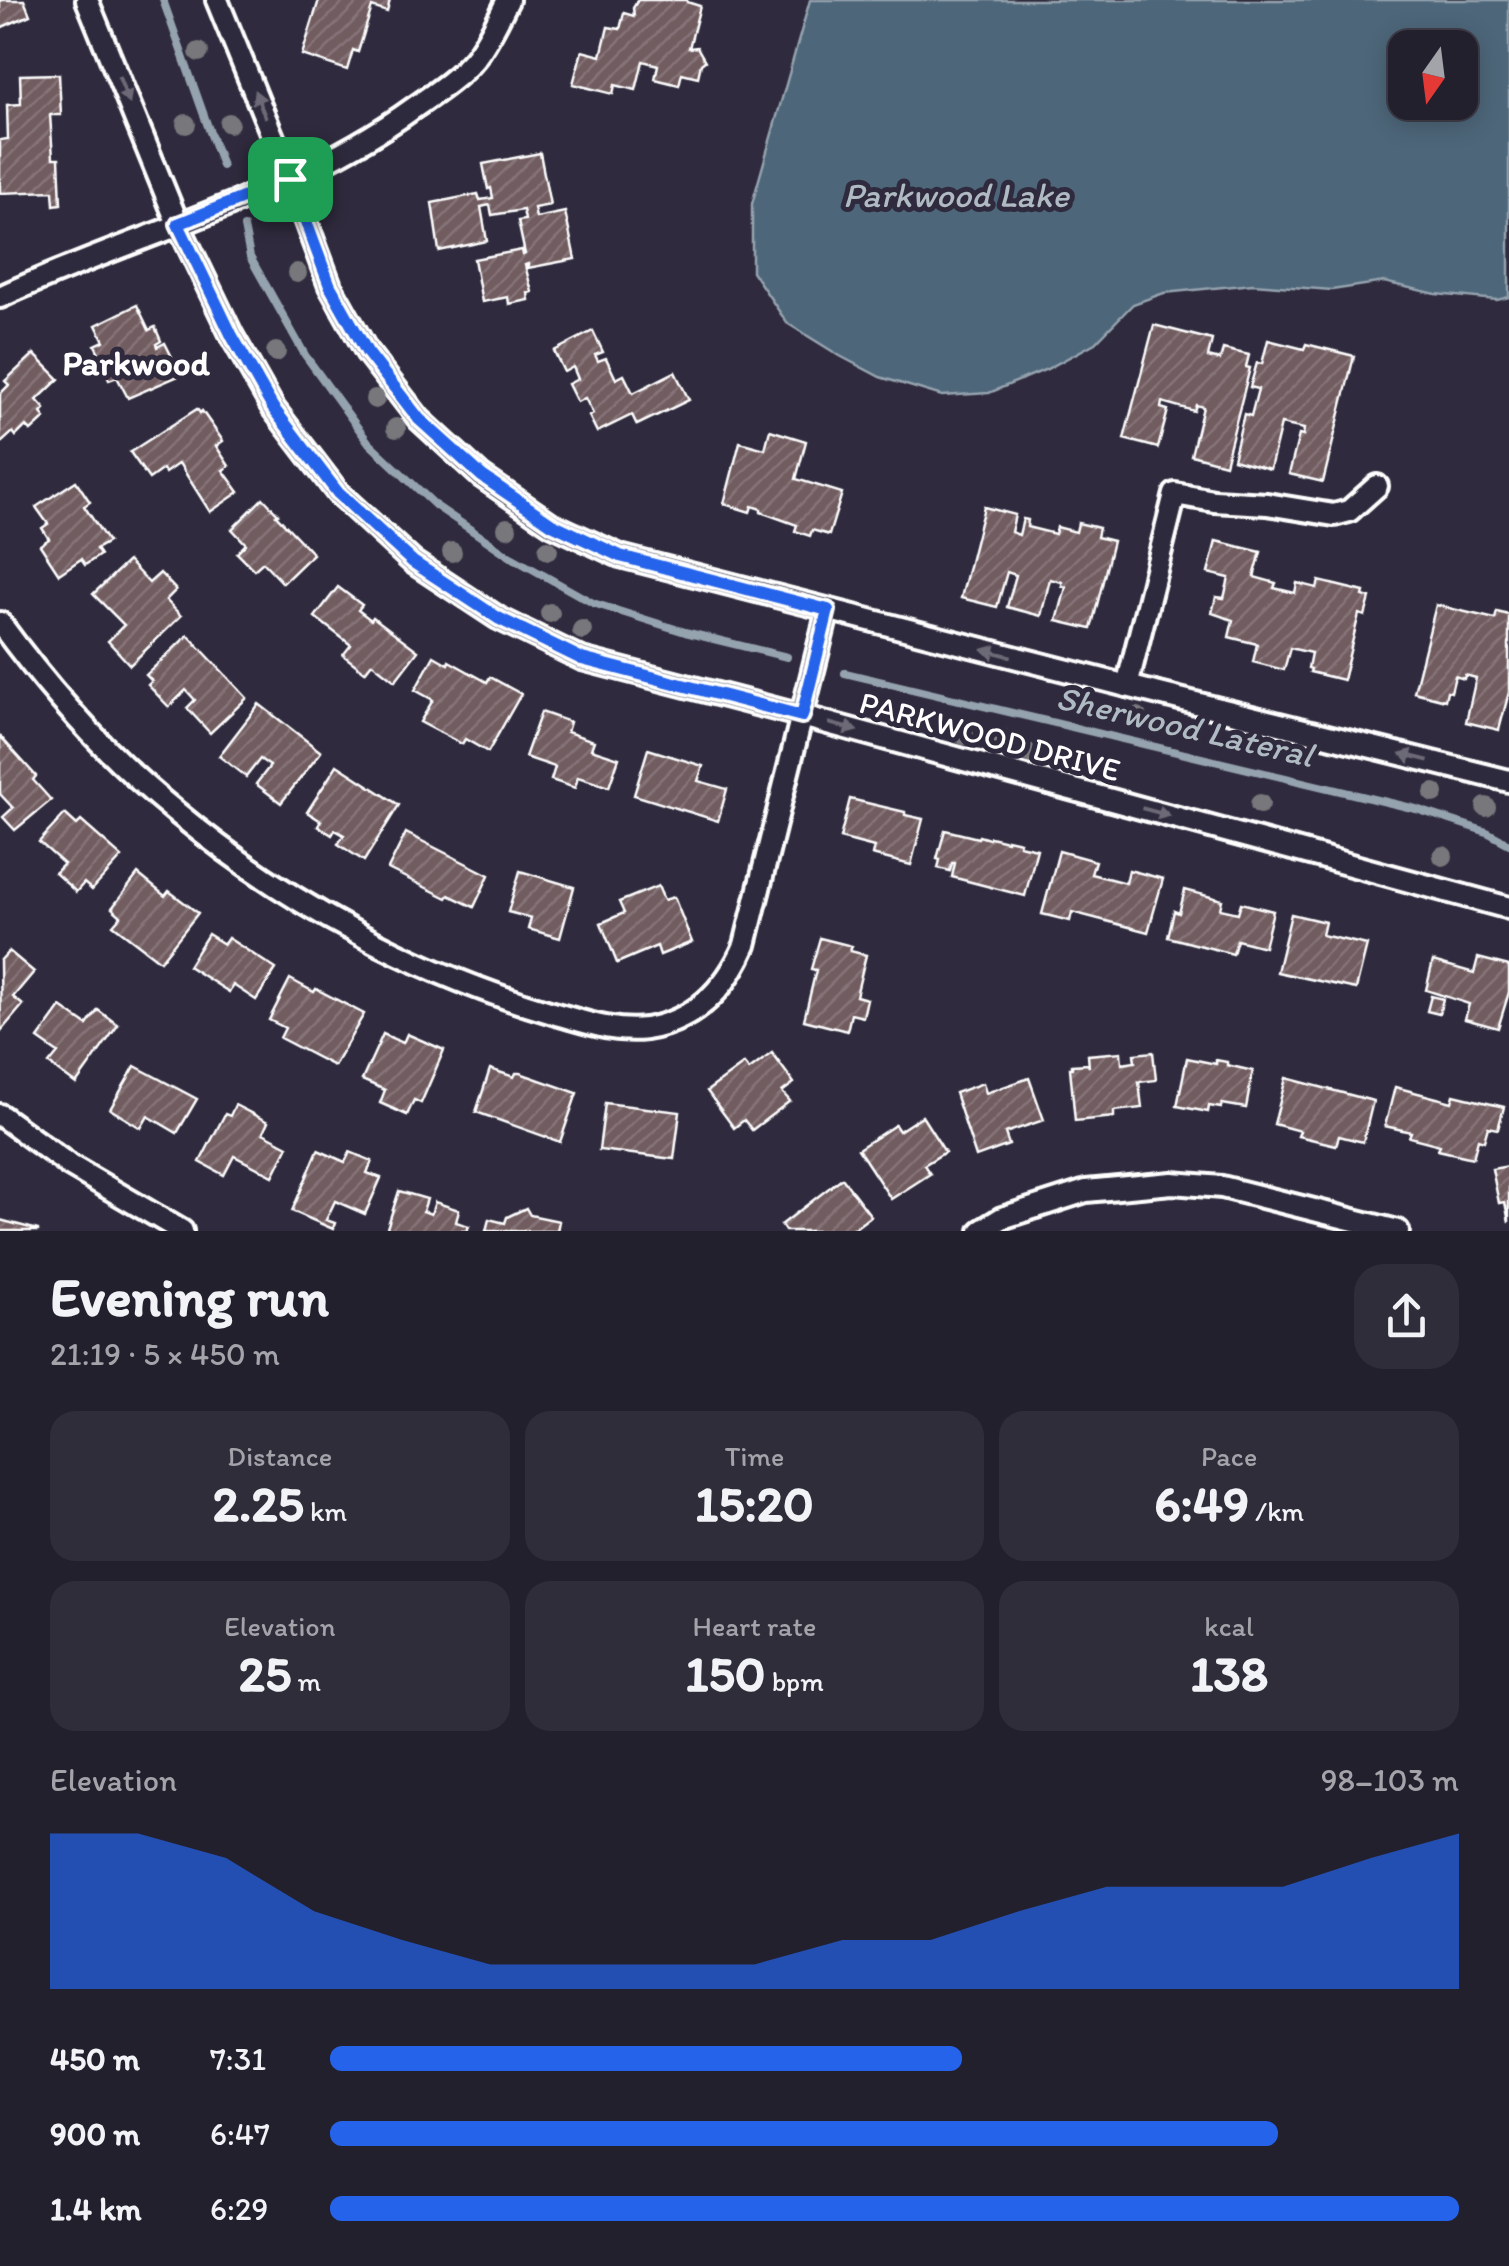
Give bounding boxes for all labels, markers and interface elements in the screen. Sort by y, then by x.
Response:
north arrow [1388,30,1478,120]
map controls [1388,30,1478,120]
one-way arrow [116,76,132,105]
one-way arrow [251,89,267,119]
pin [248,137,333,222]
icon: arrive [263,152,318,207]
water label: Parkwood Lake [843,174,1070,216]
district label: Parkwood [62,342,210,384]
one-way arrow [981,645,1012,661]
water label: Sherwood Lateral [1052,676,1320,776]
street label: PARKWOOD DRIVE [856,683,1124,789]
one-way arrow [828,720,859,736]
one-way arrow [1398,749,1429,764]
one-way arrow [1141,805,1172,821]
text: Evening run [50,1264,329,1330]
button: share [1354,1264,1459,1369]
text: 21:19 · 5 × 450 m [50,1335,280,1373]
text: Distance [227,1439,332,1473]
text: Time [725,1439,784,1473]
text: Pace [1201,1439,1257,1473]
text: 2.25 [213,1473,304,1534]
text: 15:20 [695,1473,814,1534]
text: 6:49 [1154,1473,1249,1534]
text: km [304,1494,347,1528]
text: /km [1249,1494,1304,1528]
text: Elevation [224,1609,335,1643]
text: Heart rate [693,1609,816,1643]
text: kcal [1204,1609,1254,1643]
text: 25 [239,1643,291,1704]
text: 150 [685,1643,765,1704]
text: 138 [1190,1643,1268,1704]
text: m [291,1664,321,1698]
text: bpm [765,1664,824,1698]
text: Elevation [50,1761,177,1799]
text: 98–103 m [1321,1761,1459,1799]
text: 450 m [50,2040,140,2078]
text: 7:31 [210,2040,266,2078]
text: 900 m [50,2115,140,2153]
text: 6:47 [210,2115,270,2153]
text: 1.4 km [50,2190,141,2228]
text: 6:29 [210,2190,268,2228]

